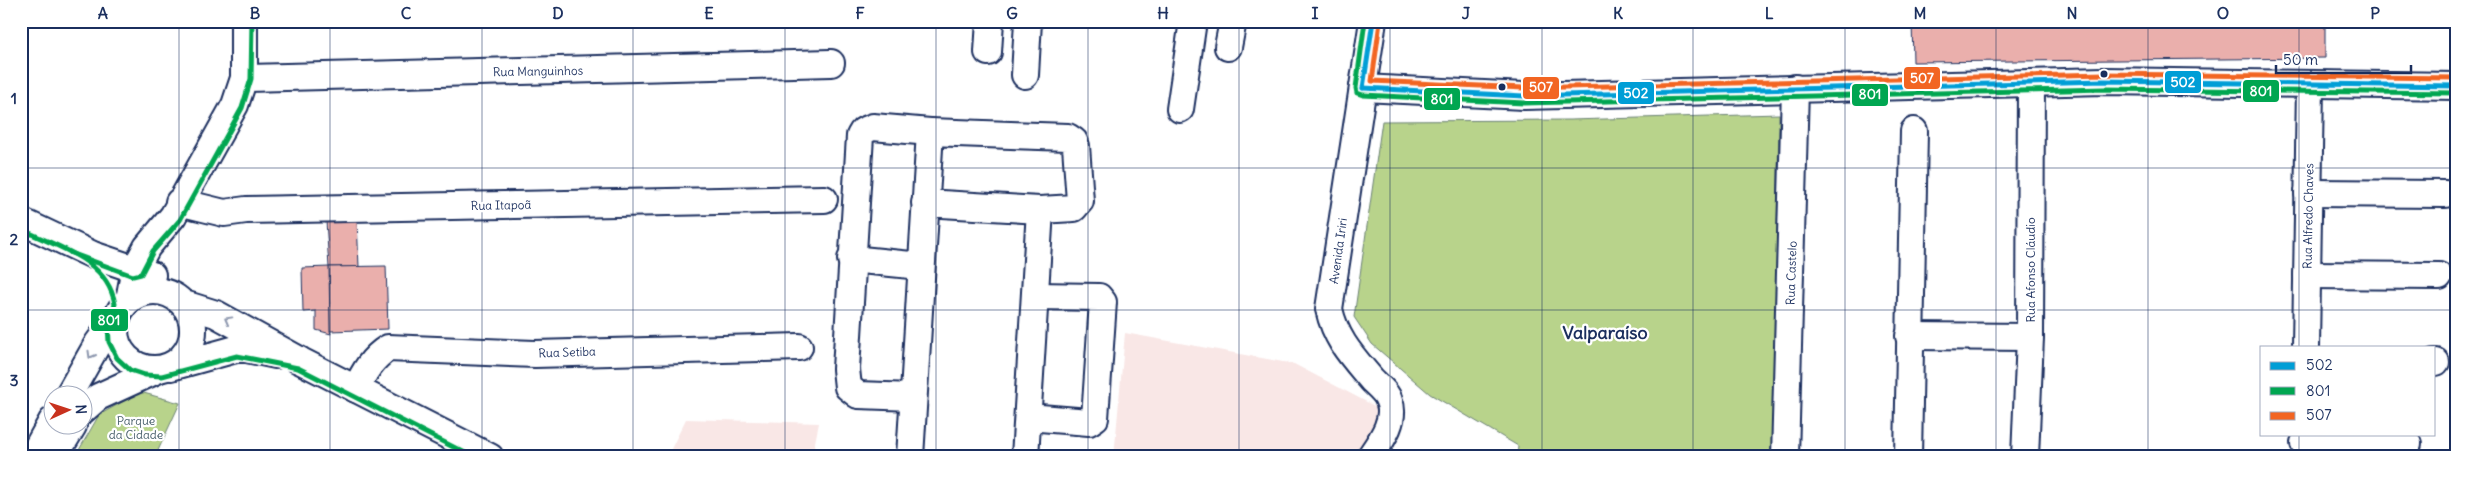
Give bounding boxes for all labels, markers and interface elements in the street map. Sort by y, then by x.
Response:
text: A [98,3,108,23]
text: B [250,3,261,23]
text: C [401,3,412,23]
text: D [552,3,564,23]
text: E [704,3,714,23]
text: F [855,3,865,23]
text: G [1006,3,1018,23]
text: H [1157,3,1169,23]
text: I [1312,3,1319,23]
text: J [1462,3,1471,23]
text: K [1613,3,1623,23]
text: L [1765,3,1774,23]
text: M [1914,3,1927,23]
text: N [2066,3,2078,23]
text: O [2217,3,2229,23]
text: P [2370,3,2380,23]
scale bar [2276,42,2410,74]
text: 50 m [2283,50,2318,69]
street label: Rua Manguinhos [493,63,583,79]
line badge: 507 [1903,66,1941,90]
text: 507 [1910,69,1934,87]
unlabelled marker [2099,69,2109,79]
line badge: 502 [2164,70,2202,94]
text: 502 [2171,73,2196,91]
line badge: 507 [1522,76,1560,100]
text: 507 [1529,78,1553,96]
line badge: 801 [2242,79,2280,103]
line badge: 502 [1617,81,1655,105]
unlabelled marker [1497,82,1507,92]
text: 801 [2250,82,2272,100]
line badge: 801 [1851,83,1889,107]
text: 502 [1624,84,1649,102]
text: 801 [1859,85,1881,103]
line badge: 801 [1423,87,1461,111]
text: 1 [11,88,17,108]
text: 801 [1431,90,1453,108]
street label: Rua Alfredo Chaves [2300,163,2316,269]
street label: Rua Itapoã [471,197,532,213]
street label: Avenida Iriri [1326,217,1350,285]
street label: Rua Afonso Cláudio [2023,217,2038,323]
text: 2 [10,229,19,249]
street label: Rua Castelo [1782,240,1800,305]
line badge: 801 [90,308,129,332]
text: 801 [98,311,120,329]
one-way arrow [224,316,233,326]
district label: Valparaíso [1562,321,1648,344]
street label: Rua Setiba [538,343,596,361]
legend [2260,346,2436,436]
one-way arrow [87,350,97,359]
text: 502 [2306,355,2333,374]
text: 3 [9,370,19,390]
text: 801 [2306,381,2330,400]
north arrow [42,386,92,436]
text: N [72,404,90,415]
text: 507 [2306,405,2332,424]
park label: Parque da Cidade [109,413,163,442]

